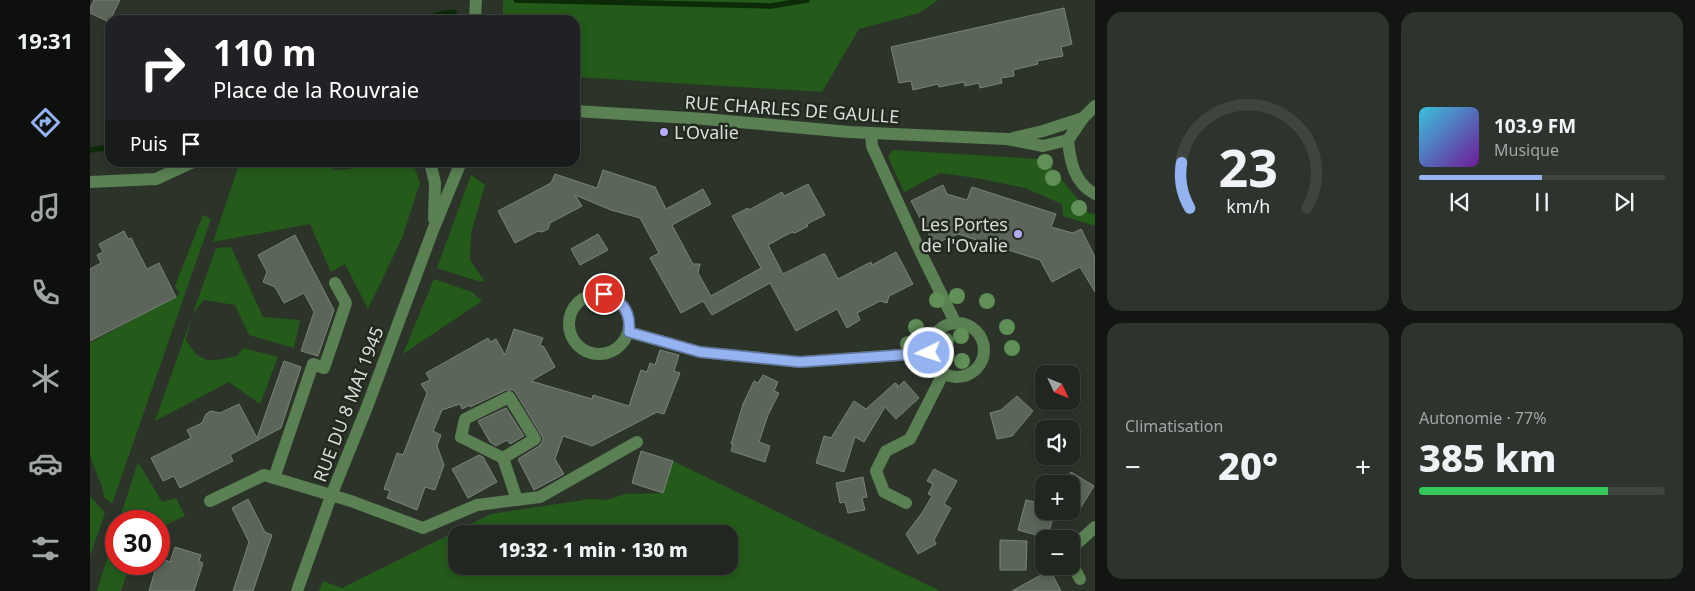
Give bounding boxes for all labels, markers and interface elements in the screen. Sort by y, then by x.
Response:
text: 19:31 [17,25,73,55]
text: 110 m [213,29,316,76]
icon: right [130,35,195,100]
text: Place de la Rouvraie [213,74,419,104]
street label: RUE CHARLES DE GAULLE [684,90,900,128]
icon: directions [28,105,63,140]
text: 103.9 FM [1494,113,1576,139]
place label: L'Ovalie [674,120,739,144]
marker: L'Ovalie [658,126,670,138]
icon: arrive [177,130,205,158]
text: Puis [130,131,167,157]
text: 23 [1218,131,1278,202]
text: Musique [1494,139,1559,161]
icon: previous [1446,188,1474,216]
icon: pause [1528,188,1556,216]
icon: next [1610,188,1638,216]
icon: music [28,190,63,225]
text: km/h [1226,194,1270,218]
place label: Les Portes de l'Ovalie [921,212,1008,257]
marker: Les Portes de l'Ovalie [1012,228,1024,240]
pin [583,273,625,315]
icon: phone [28,275,63,310]
icon: arrive [590,280,618,308]
street label: RUE DU 8 MAI 1945 [307,323,389,485]
position arrow [902,326,954,378]
icon: climate [28,361,63,396]
north arrow [1035,365,1080,410]
map controls [1035,365,1080,575]
text: Autonomie · 77% [1419,407,1546,429]
text: Climatisation [1125,415,1223,437]
button: sound [1035,420,1080,465]
text: 385 km [1419,431,1557,483]
text: 20° [1218,439,1278,491]
icon: car [28,446,63,481]
text: − [1125,447,1141,485]
text: + [1355,447,1371,485]
button: + [1035,475,1080,520]
speed limit sign: 30 [105,510,170,575]
button: − [1035,530,1080,575]
icon: filters [28,531,63,566]
text: 19:32 · 1 min · 130 m [498,537,688,563]

